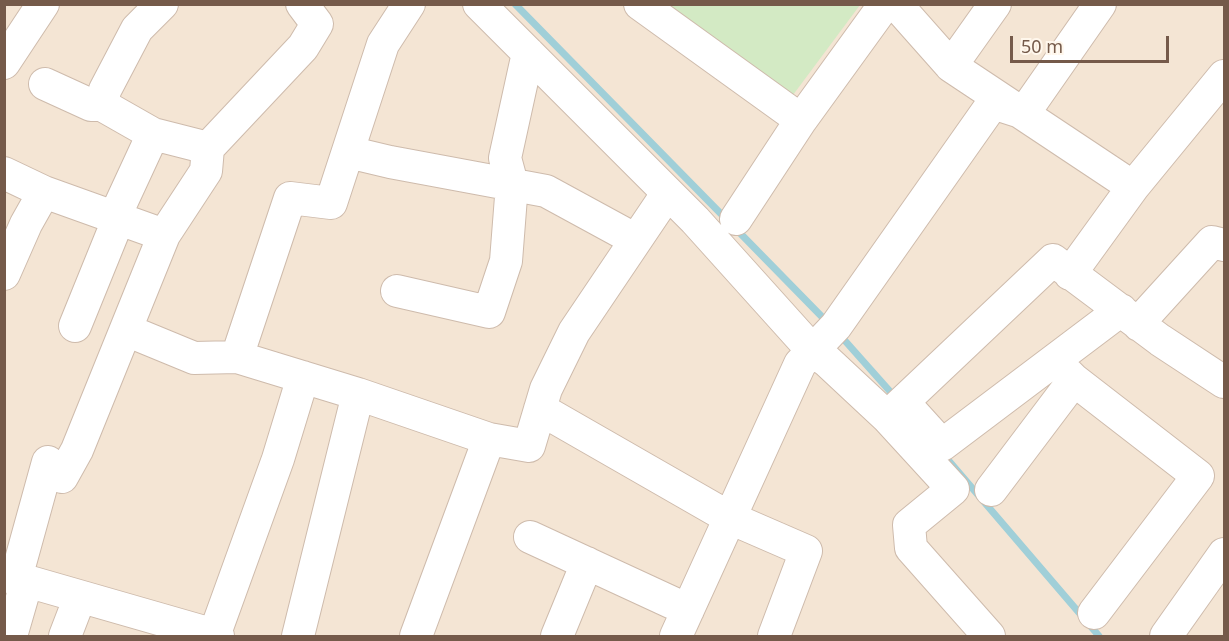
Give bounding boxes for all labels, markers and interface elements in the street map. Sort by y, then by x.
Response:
scale bar [1013,24,1172,62]
text: 50 m [1021,34,1063,58]

